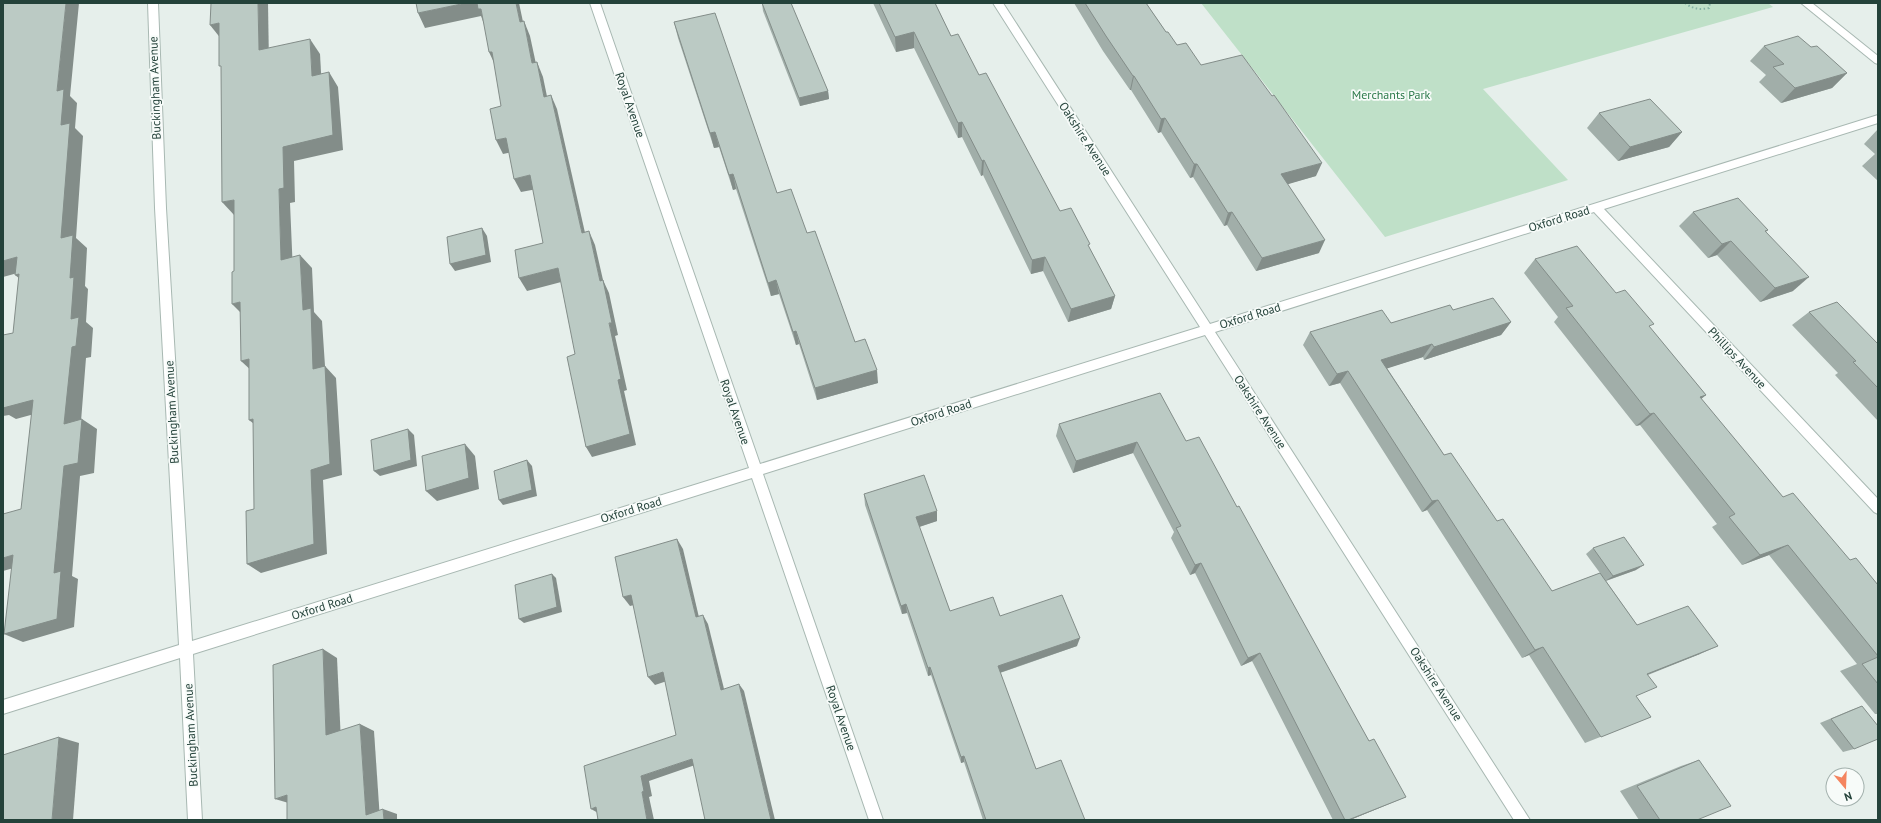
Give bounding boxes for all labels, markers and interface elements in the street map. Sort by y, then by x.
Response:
street label: Buckingham Avenue [145,36,164,140]
street label: Royal Avenue [612,70,649,140]
park label: Merchants Park [1352,87,1431,102]
street label: Oakshire Avenue [1056,99,1115,179]
street label: Oxford Road [1526,202,1591,235]
street label: Oxford Road [1217,299,1282,332]
street label: Phillips Avenue [1705,324,1770,392]
street label: Buckingham Avenue [161,360,182,464]
street label: Oakshire Avenue [1231,372,1290,452]
street label: Royal Avenue [717,377,754,447]
street label: Oxford Road [908,396,973,429]
street label: Oxford Road [598,493,663,526]
street label: Oxford Road [289,590,354,623]
street label: Oakshire Avenue [1407,644,1466,724]
street label: Buckingham Avenue [180,683,201,787]
street label: Royal Avenue [823,683,860,753]
north arrow [1825,767,1865,807]
text: N [1843,789,1854,804]

